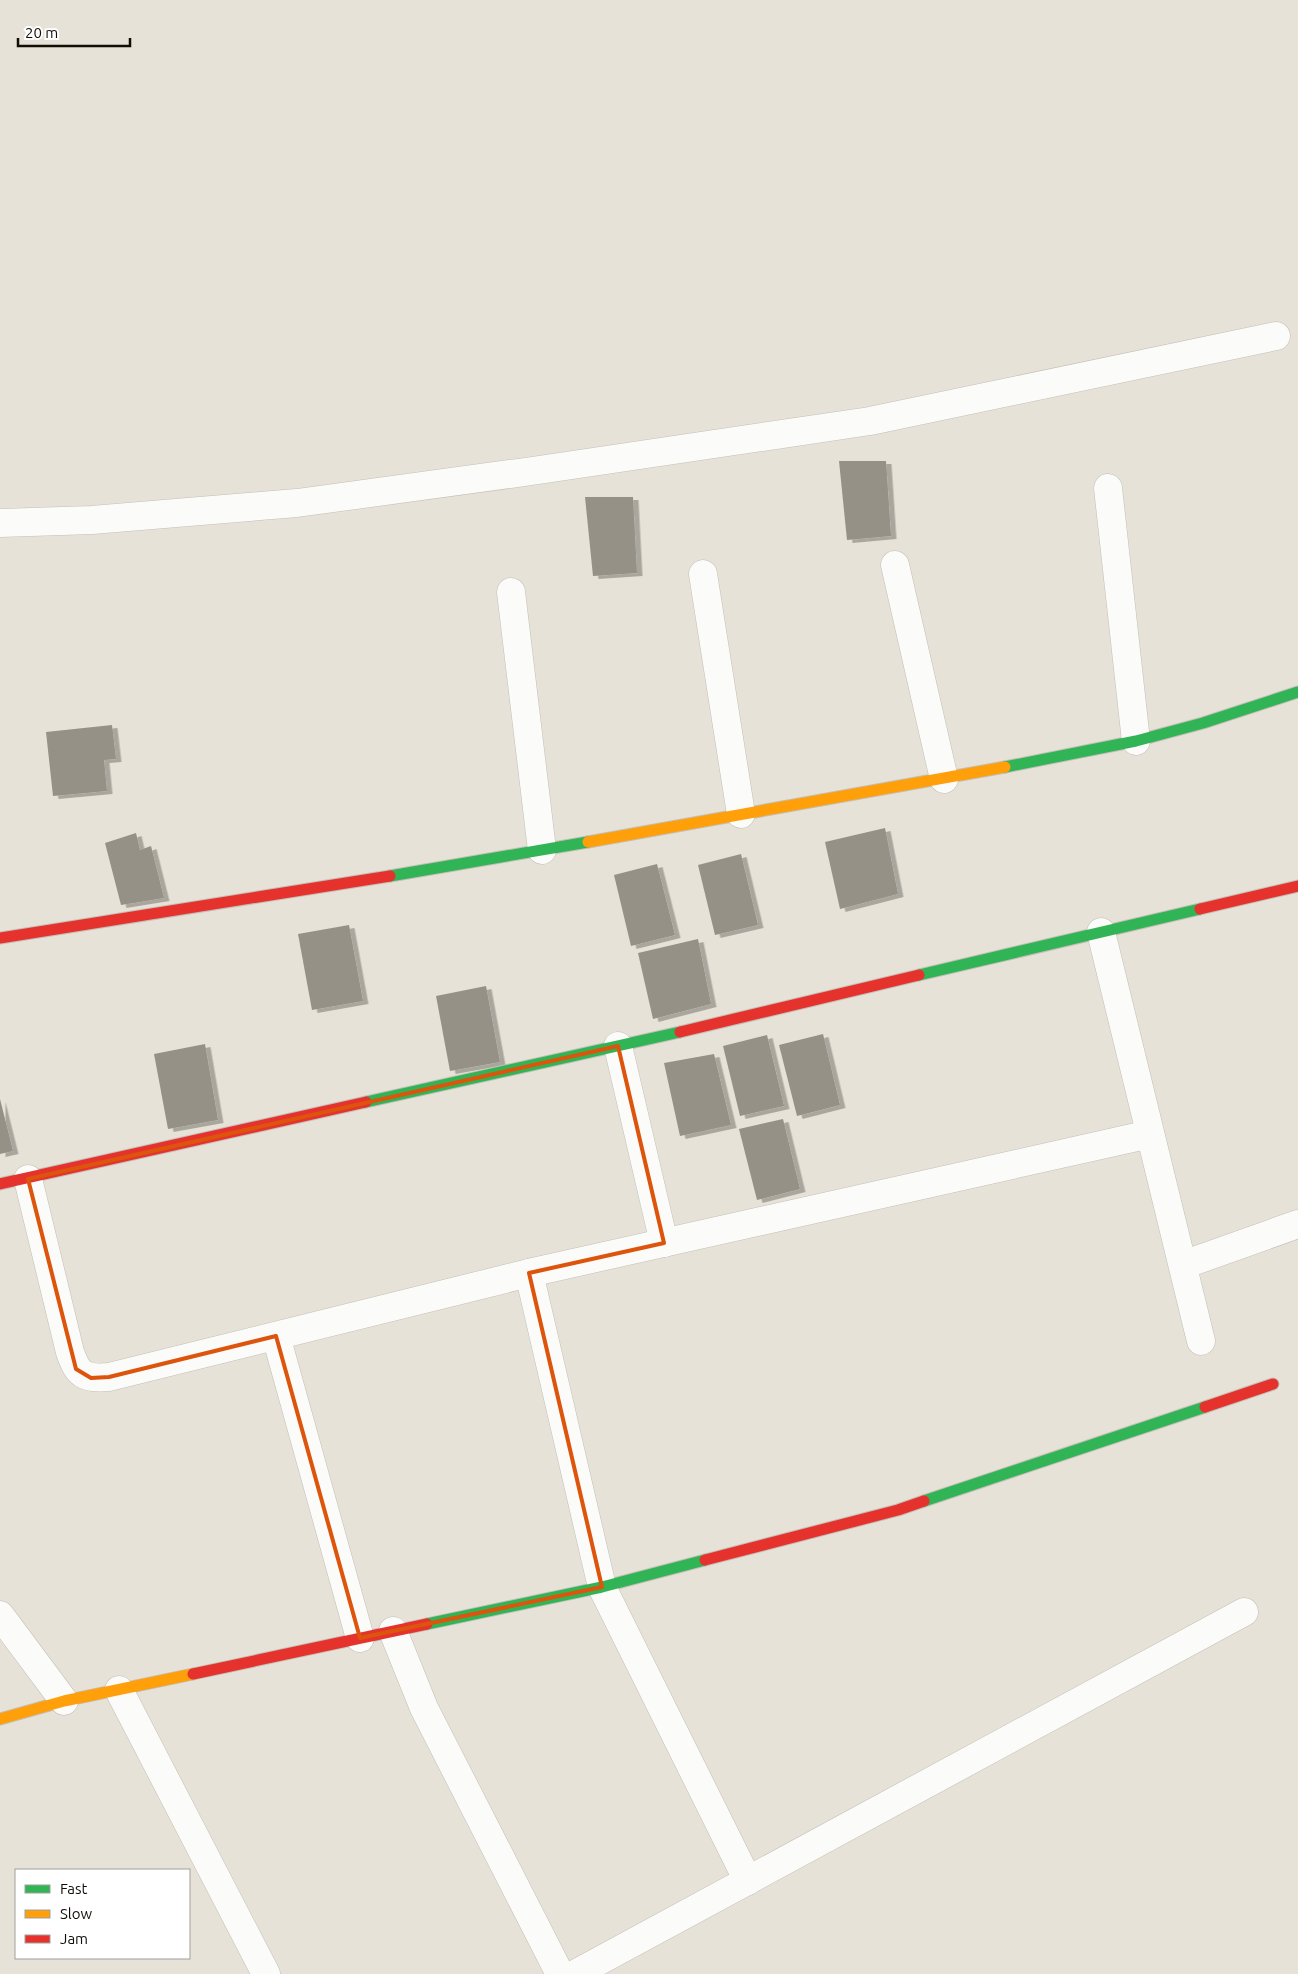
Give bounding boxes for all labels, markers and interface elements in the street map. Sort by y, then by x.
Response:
scale bar [18,15,130,47]
text: 20 m [25,24,58,41]
legend [15,1869,190,1959]
text: Fast [60,1880,88,1897]
text: Slow [60,1905,93,1922]
text: Jam [60,1930,88,1947]

